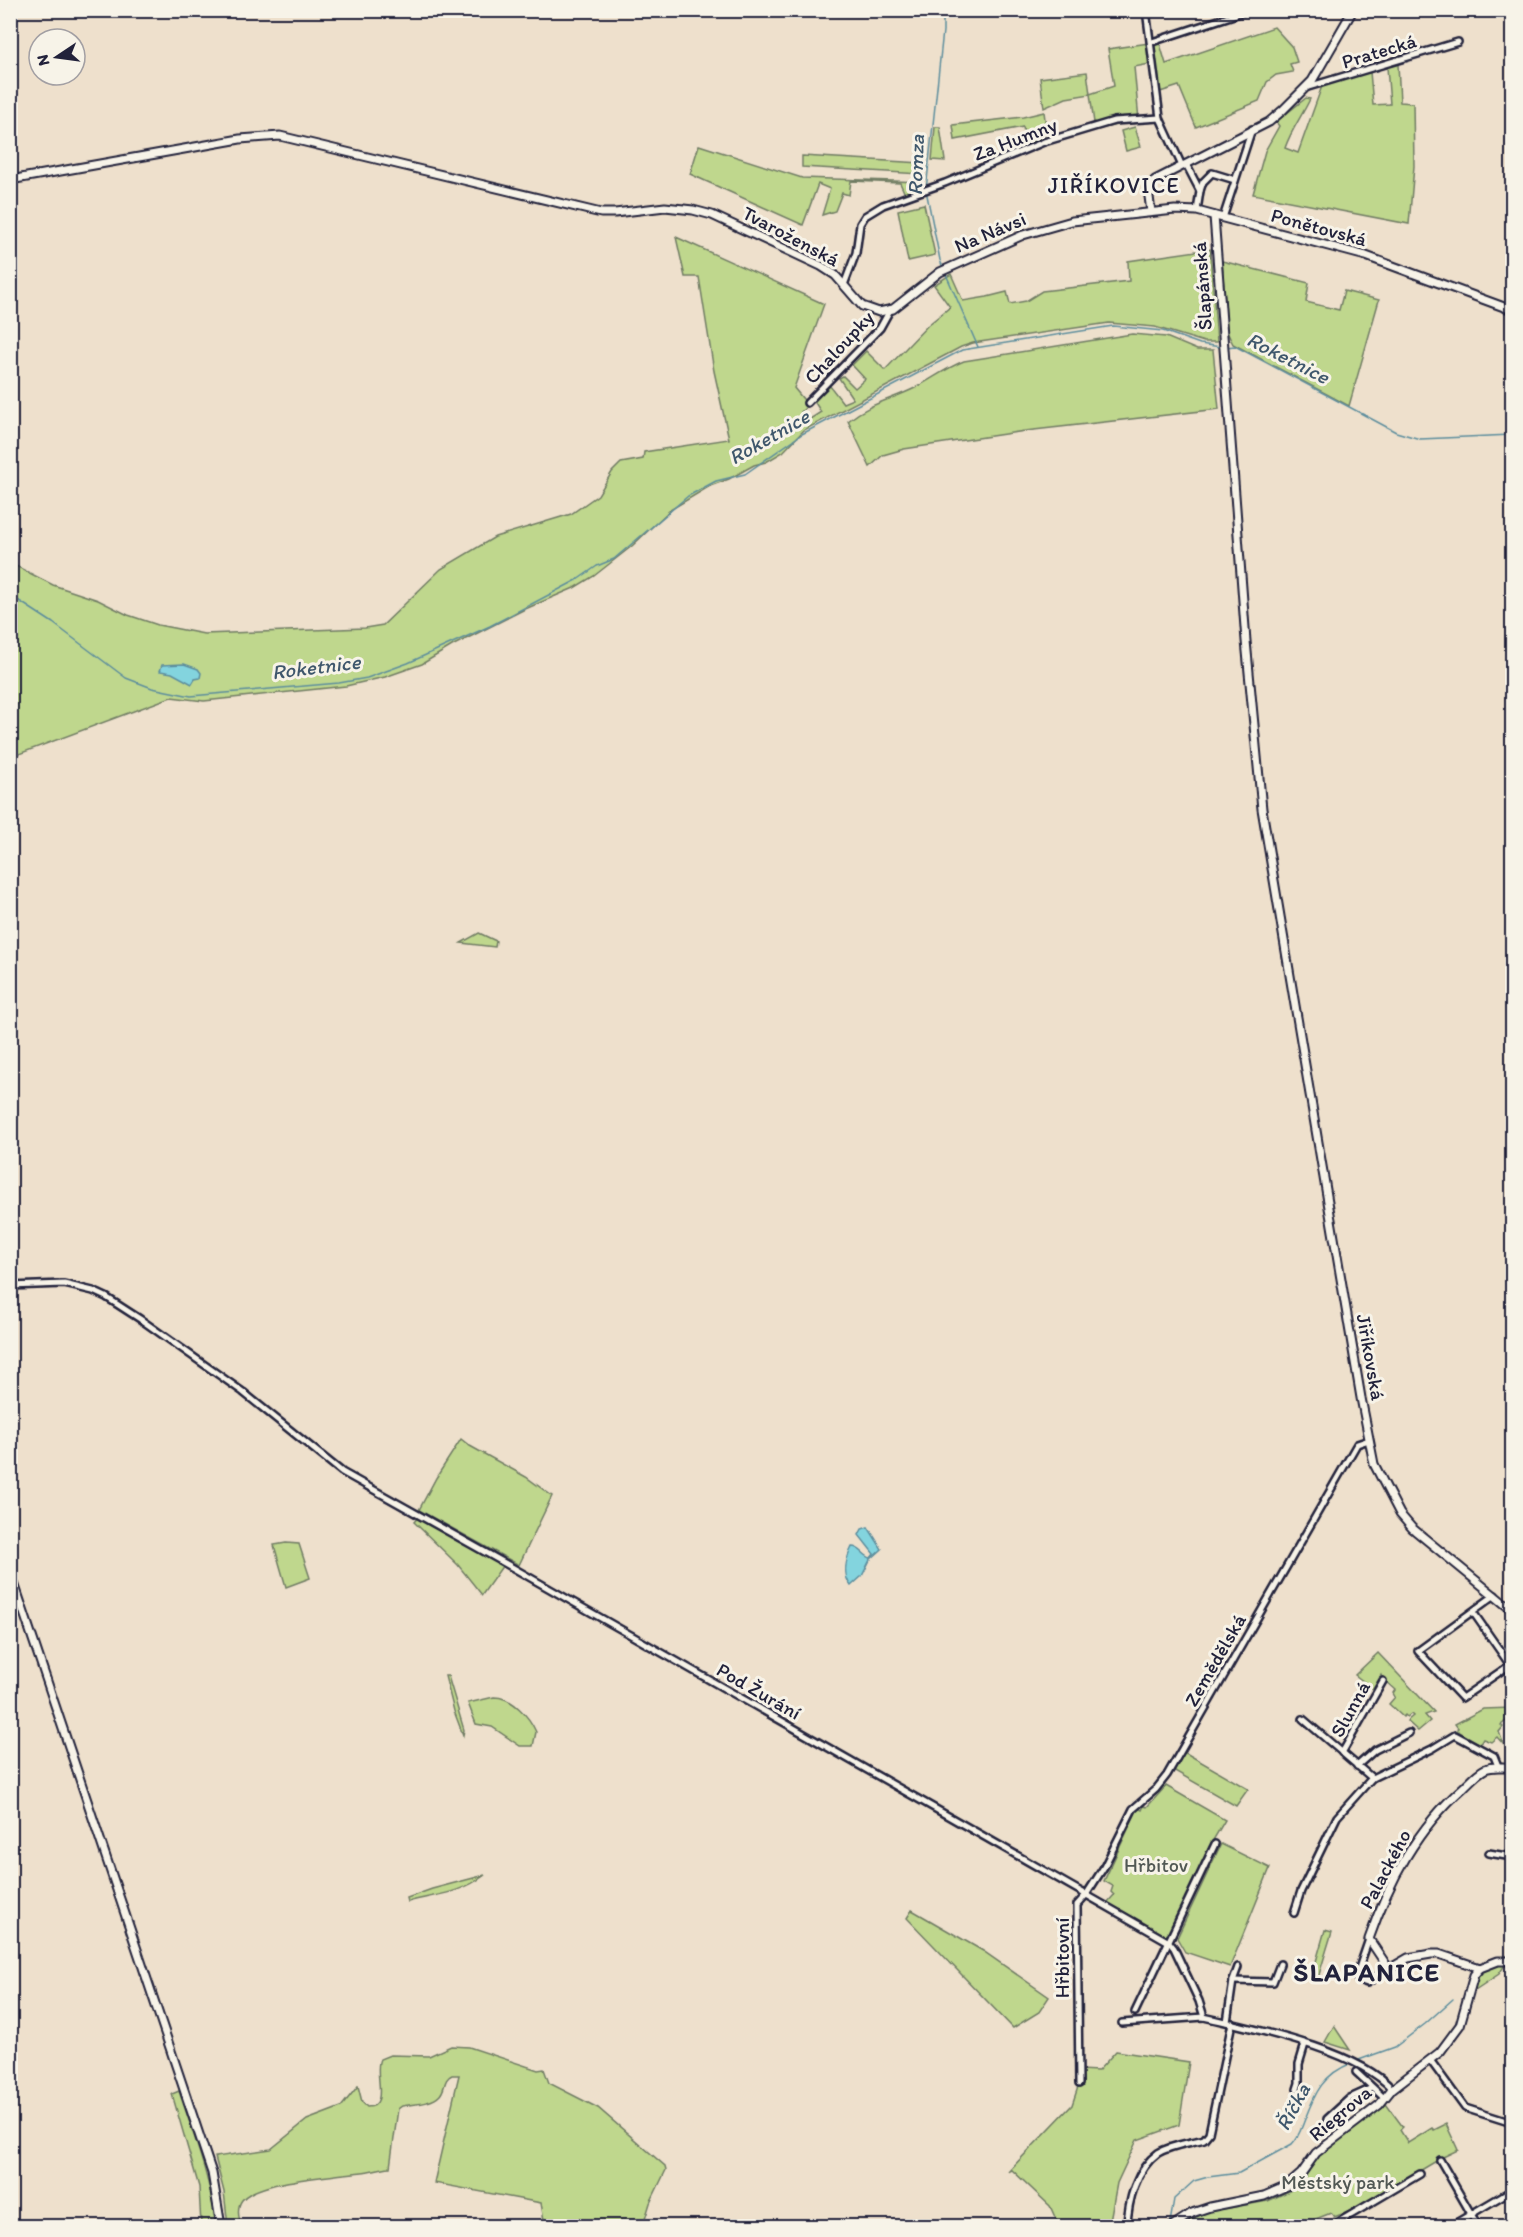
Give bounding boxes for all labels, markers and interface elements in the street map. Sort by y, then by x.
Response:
north arrow [27,27,87,87]
street label: Pratecká [1339,28,1420,74]
text: N [32,53,53,68]
street label: Za Humny [970,112,1061,166]
water label: Romza [902,133,929,196]
district label: JIŘÍKOVICE [1048,172,1180,199]
street label: Tvaroženská [738,200,844,272]
street label: Ponětovská [1268,203,1370,251]
street label: Na Návsi [951,206,1029,258]
street label: Šlapánská [1187,240,1217,331]
street label: Chaloupky [799,305,879,389]
water label: Roketnice [1243,326,1334,389]
water label: Roketnice [724,403,814,470]
water label: Roketnice [270,649,363,684]
street label: Jiříkovská [1352,1312,1391,1403]
street label: Zemědělská [1179,1609,1251,1710]
street label: Pod Žurání [713,1657,805,1725]
street label: Slunná [1325,1676,1375,1741]
street label: Palackého [1354,1825,1416,1913]
park label: Hřbitov [1124,1853,1188,1877]
street label: Hřbitovní [1050,1918,1074,1998]
district label: ŠLAPANICE [1294,1956,1440,1988]
water label: Říčka [1270,2079,1315,2135]
street label: Riegrova [1304,2080,1377,2146]
park label: Městský park [1281,2170,1395,2194]

